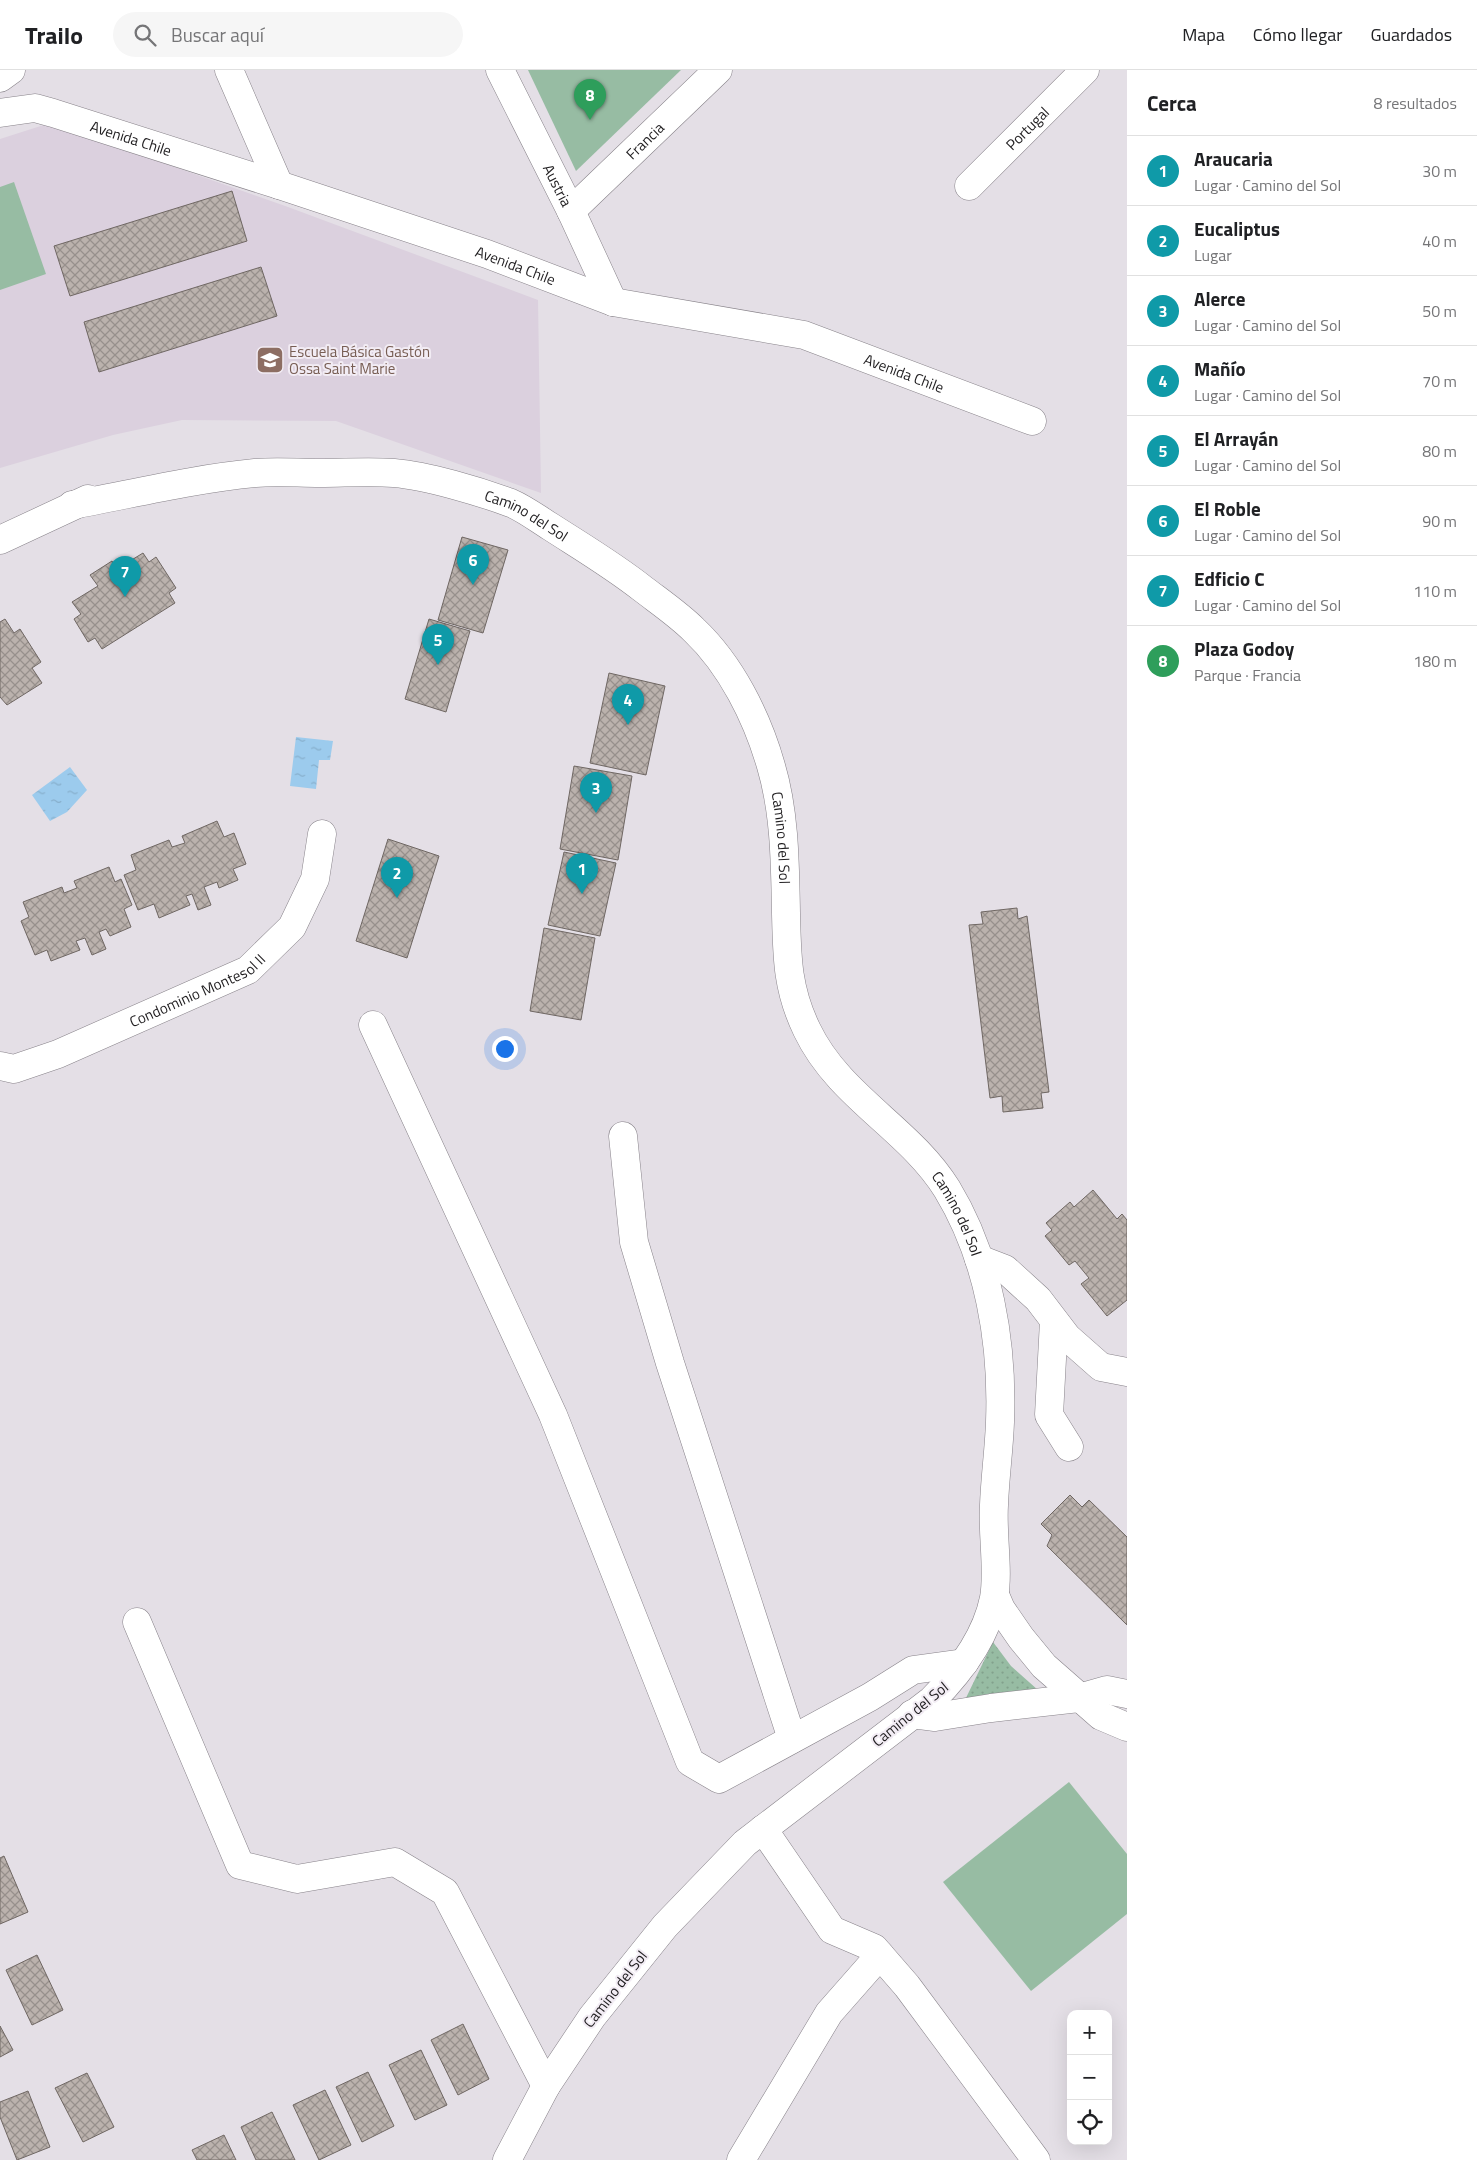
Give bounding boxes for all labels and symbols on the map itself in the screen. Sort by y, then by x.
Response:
pin: 8 [574,79,606,120]
street label: Portugal [1000,101,1054,155]
street label: Avenida Chile [88,114,175,162]
street label: Francia [620,116,669,165]
street label: Austria [538,160,579,211]
street label: Avenida Chile [473,239,559,291]
place label: Escuela Básica Gastón Ossa Saint Marie [289,340,430,380]
school or university icon: Escuela Básica Gastón Ossa Saint Marie [255,345,285,375]
street label: Avenida Chile [861,347,947,398]
street label: Camino del Sol [482,483,573,547]
pin: 6 [457,544,489,585]
pin: 7 [109,556,141,597]
pin: 5 [422,624,454,665]
pin: 4 [612,684,644,725]
pin: 3 [580,772,612,813]
street label: Camino del Sol [766,790,797,884]
pin: 1 [566,853,598,894]
pin: 2 [381,857,413,898]
street label: Condominio Montesol II [125,948,270,1033]
your location [492,1036,518,1062]
street label: Camino del Sol [926,1166,988,1259]
street label: Camino del Sol [867,1676,953,1752]
street label: Camino del Sol [577,1945,653,2033]

